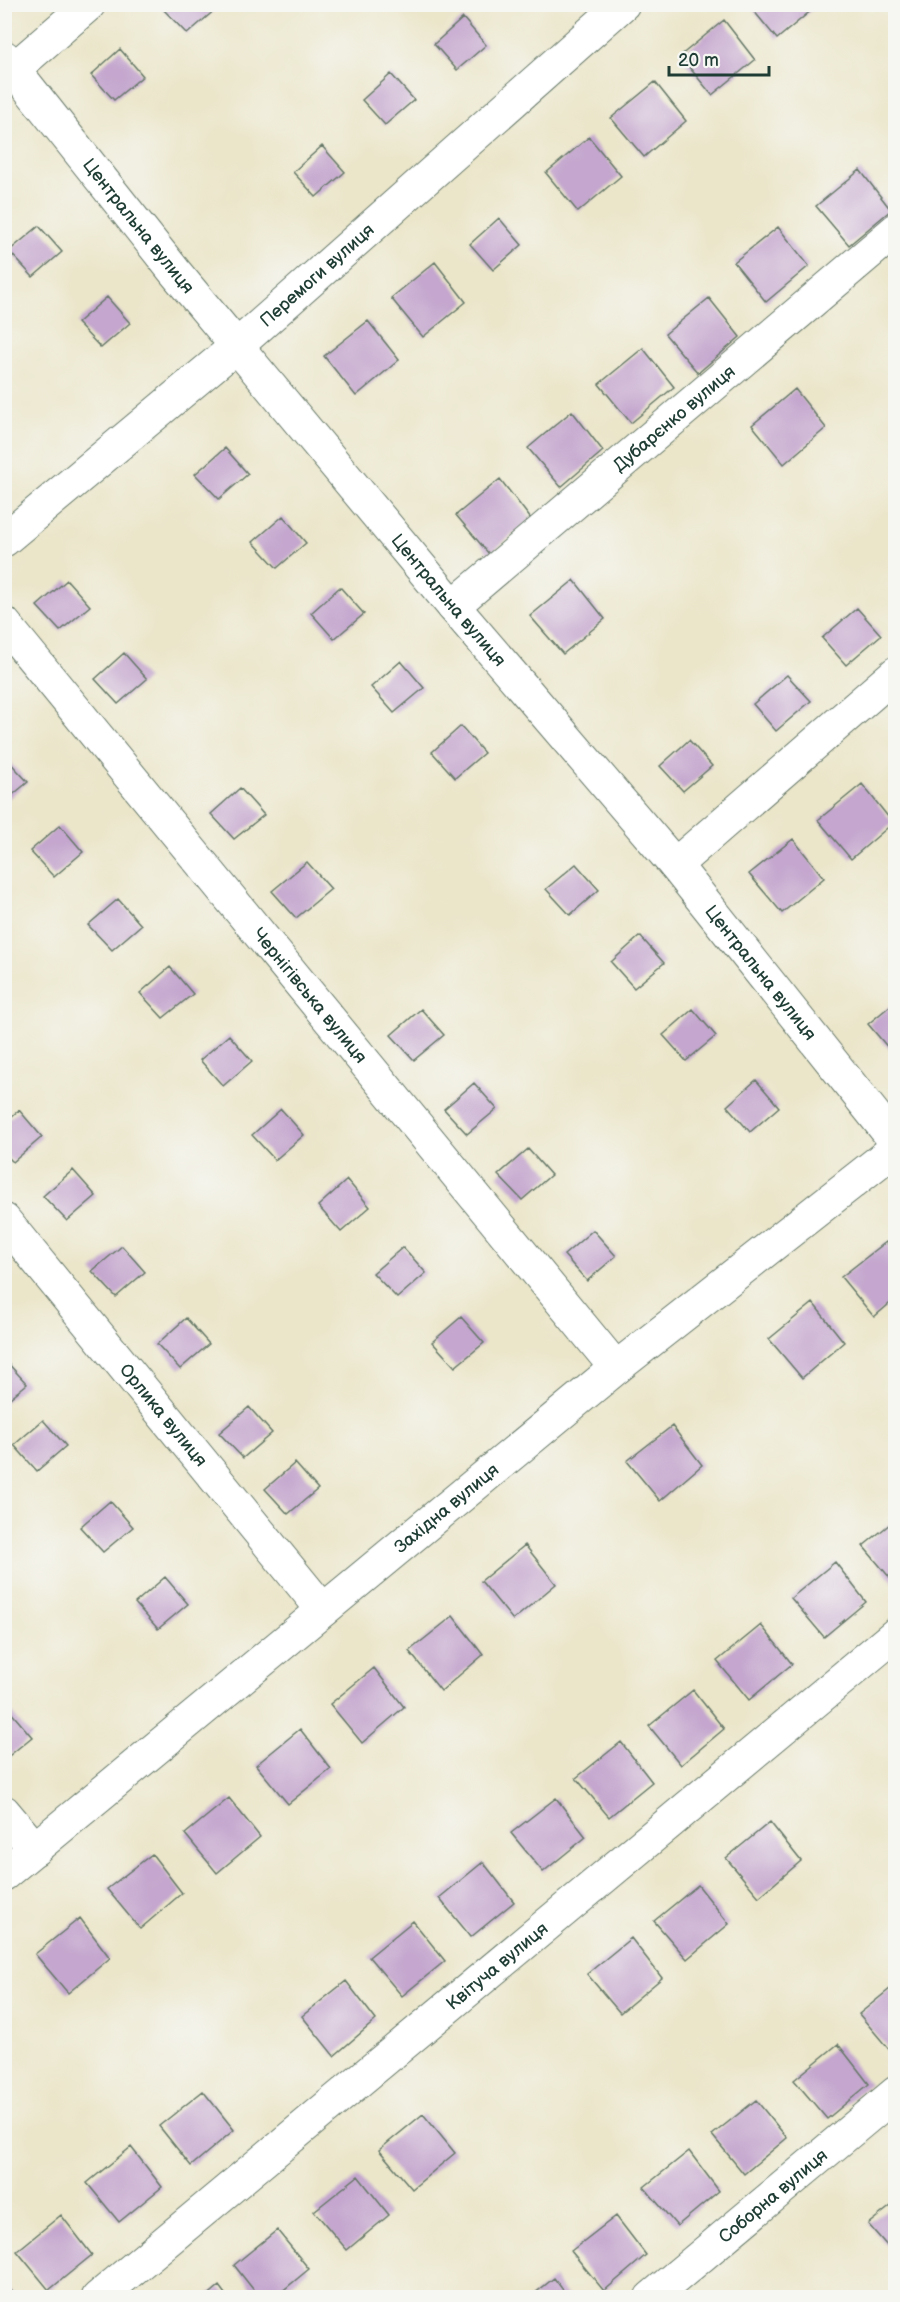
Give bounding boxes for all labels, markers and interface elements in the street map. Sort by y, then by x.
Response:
scale bar [669,39,770,77]
text: 20 m [678,50,719,71]
street label: Центральна вулиця [78,154,199,298]
street label: Перемоги вулиця [255,219,378,331]
street label: Дубарєнко вулиця [609,361,739,476]
street label: Центральна вулиця [387,530,510,671]
street label: Центральна вулиця [701,901,821,1044]
street label: Чернігівська вулиця [248,924,372,1067]
street label: Орлика вулиця [115,1359,212,1471]
street label: Західна вулиця [390,1459,503,1557]
street label: Квітуча вулиця [442,1918,552,2014]
street label: Соборна вулиця [714,2144,832,2247]

